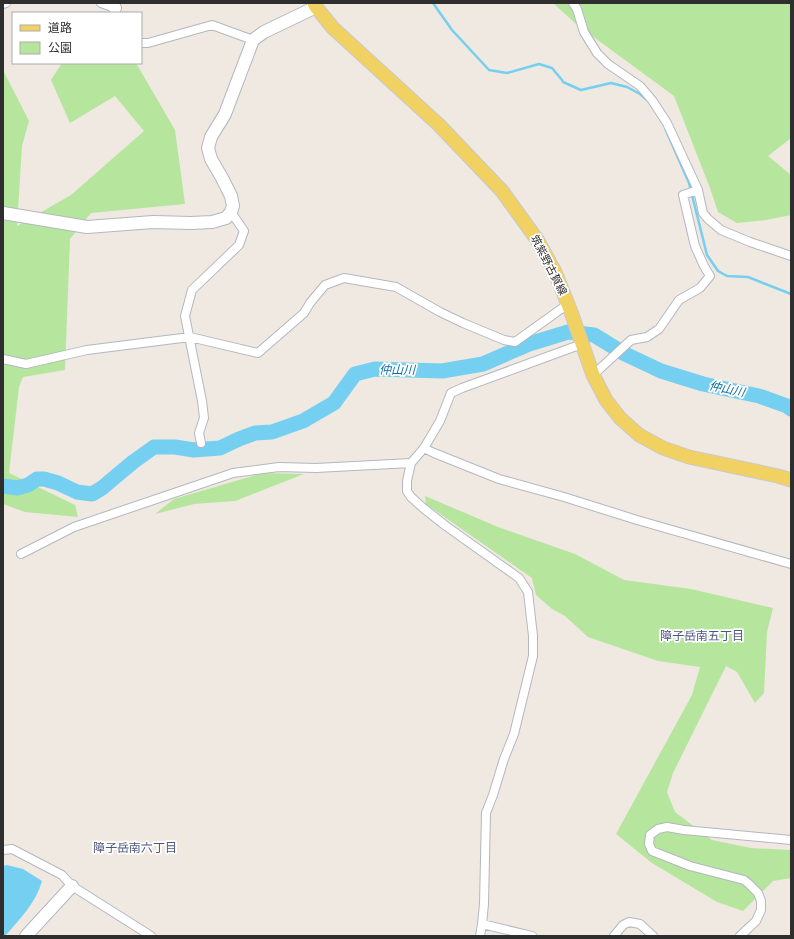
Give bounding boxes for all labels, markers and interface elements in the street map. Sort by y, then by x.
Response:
legend [12,12,142,64]
text: 道路 [48,21,72,35]
text: 公園 [48,41,72,55]
street label: 筑紫野古賀線 [529,233,569,297]
water label: 仲山川 [379,363,417,377]
water label: 仲山川 [708,378,748,400]
district label: 障子岳南五丁目 [660,629,744,643]
district label: 障子岳南六丁目 [93,841,177,855]

